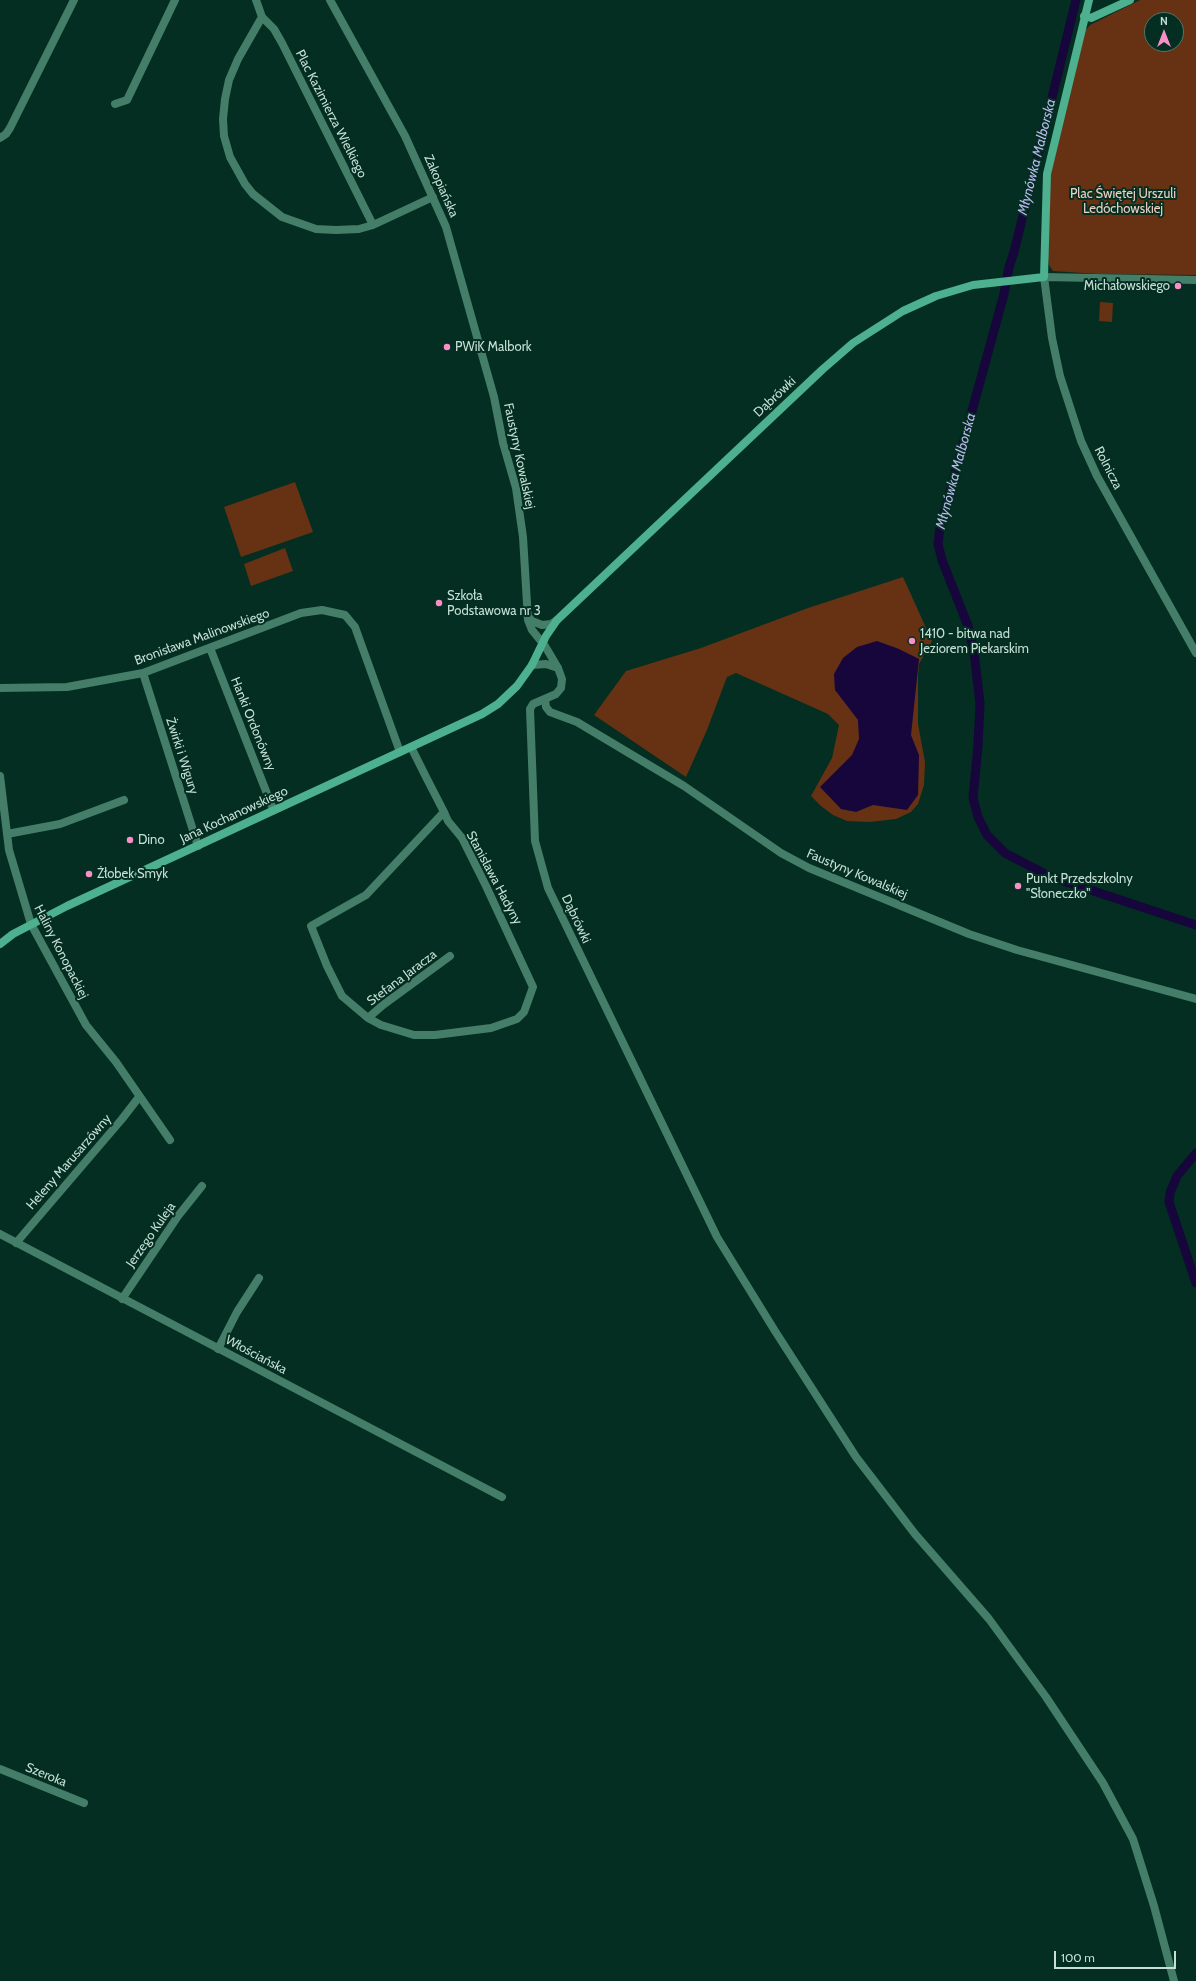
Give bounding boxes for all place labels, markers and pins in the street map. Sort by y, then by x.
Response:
place label: Michałowskiego [1084,278,1170,294]
marker: Michałowskiego [1173,281,1183,291]
place label: PWiK Malbork [455,339,532,355]
marker: PWiK Malbork [442,342,452,352]
place label: Szkoła Podstawowa nr 3 [447,588,541,619]
marker: Szkoła Podstawowa nr 3 [434,598,444,608]
place label: 1410 - bitwa nad Jeziorem Piekarskim [920,626,1029,657]
marker: 1410 - bitwa nad Jeziorem Piekarskim [907,636,917,646]
place label: Dino [138,832,165,848]
marker: Dino [125,835,135,845]
place label: Żłobek Smyk [97,866,168,882]
marker: Żłobek Smyk [84,869,94,879]
place label: Punkt Przedszkolny "Słoneczko" [1026,871,1133,902]
marker: Punkt Przedszkolny "Słoneczko" [1013,881,1023,891]

